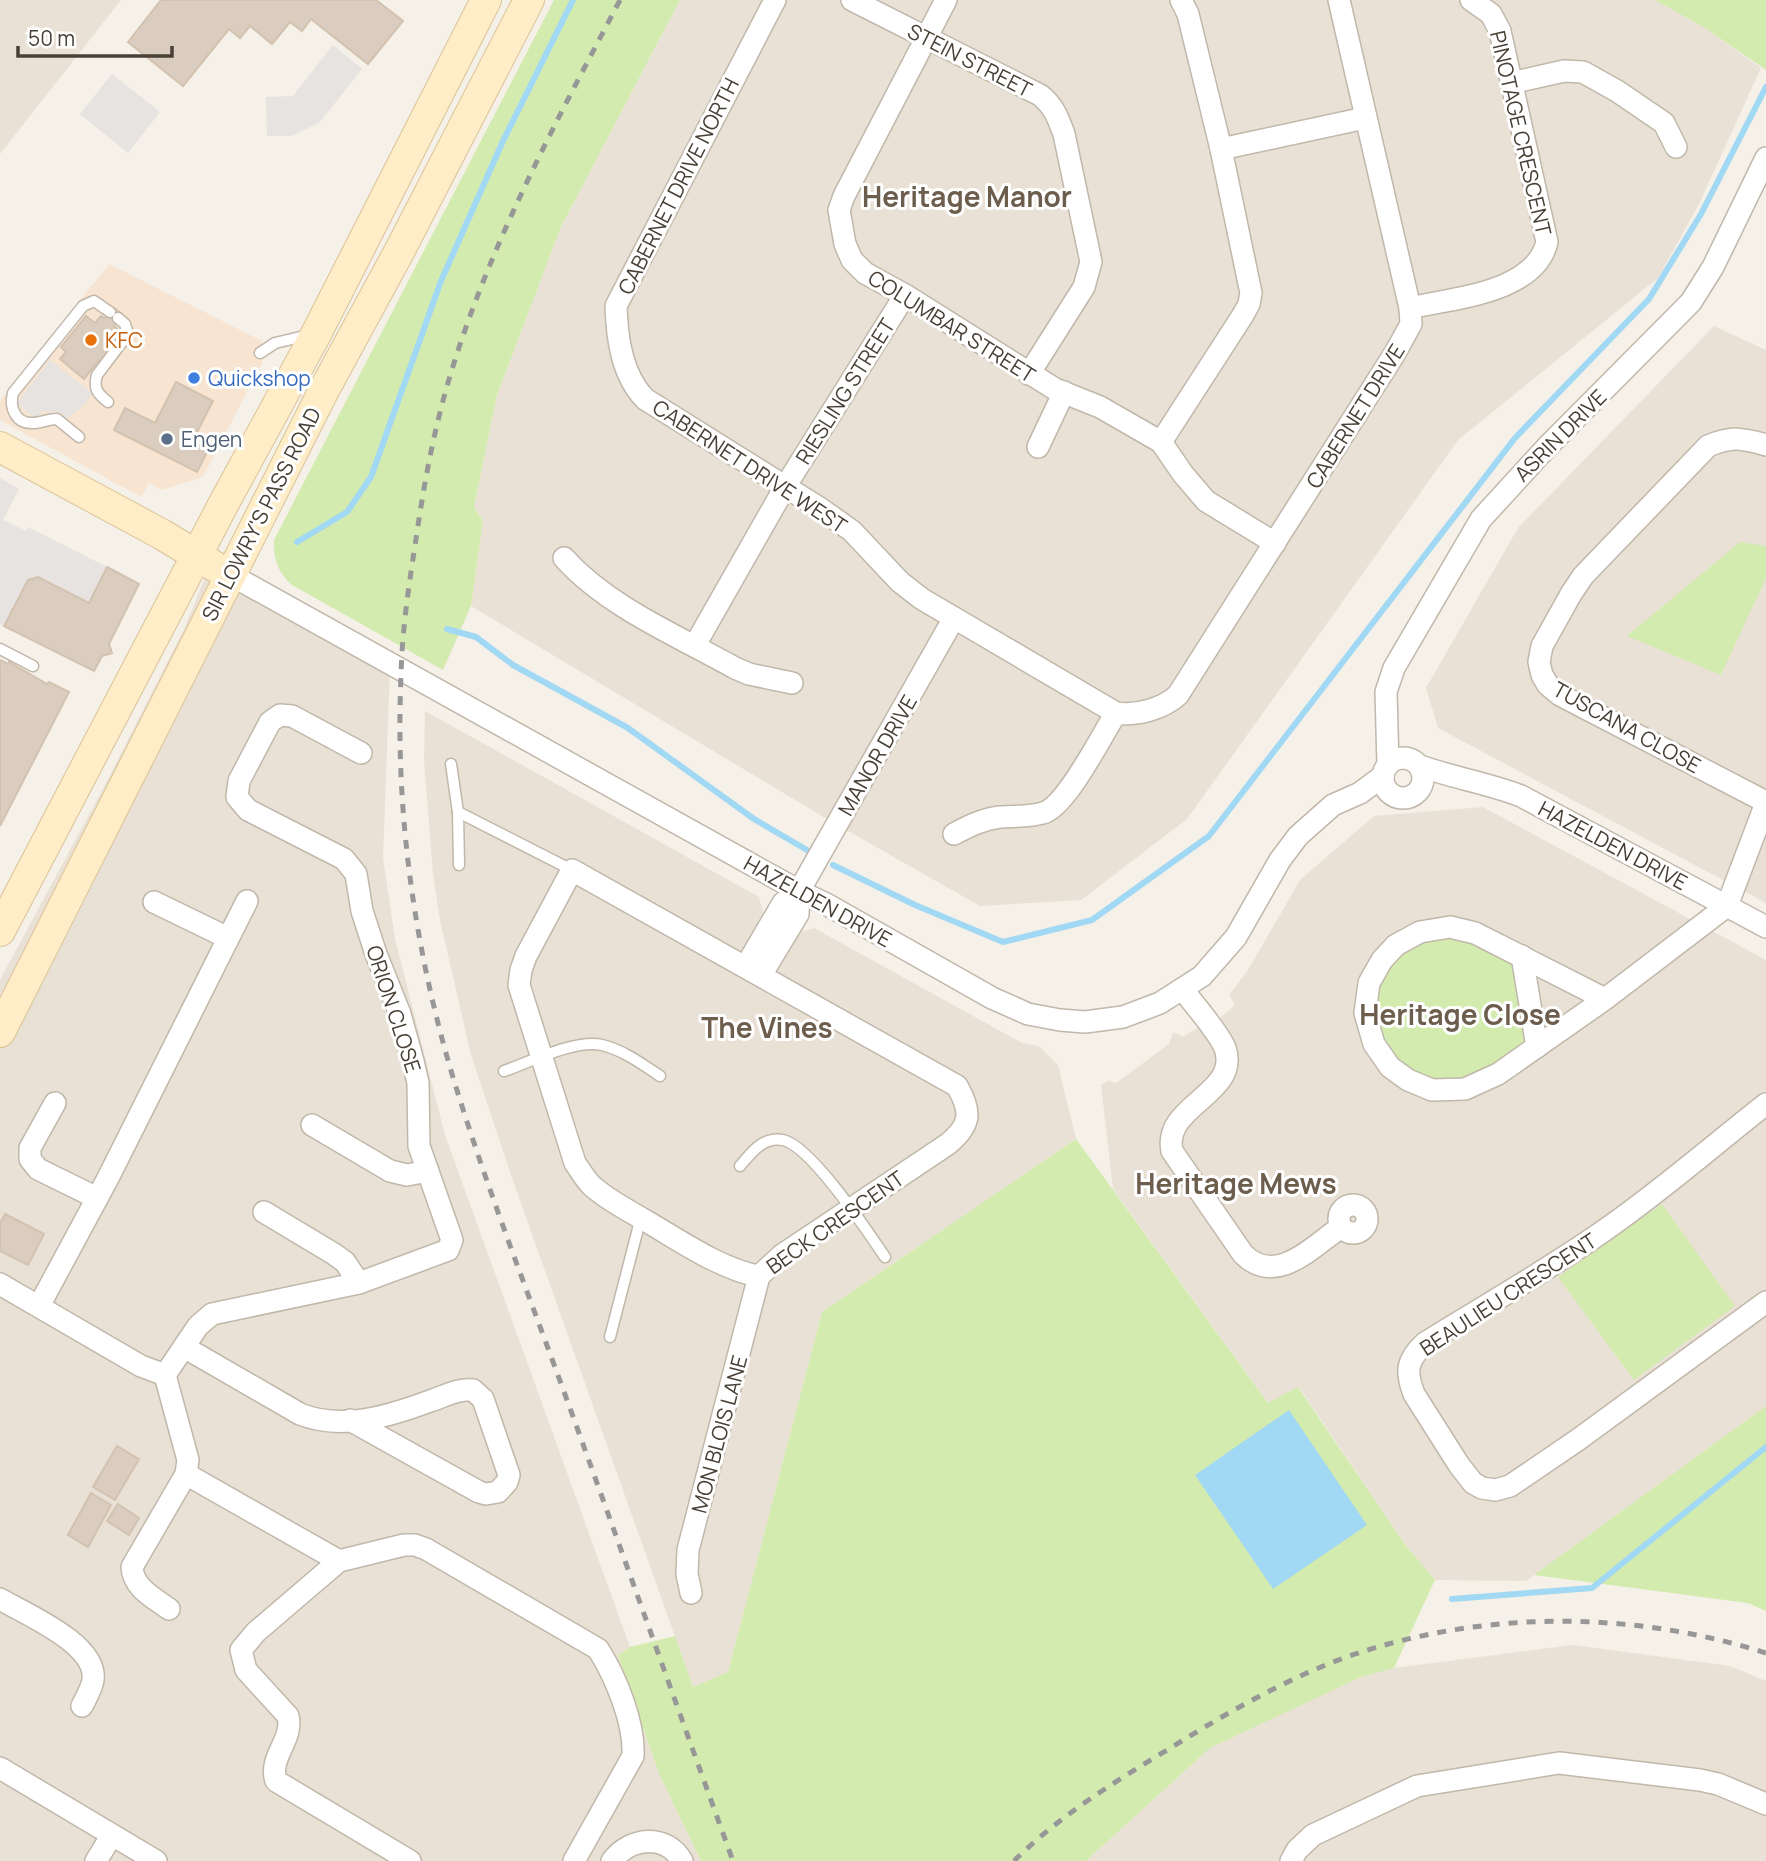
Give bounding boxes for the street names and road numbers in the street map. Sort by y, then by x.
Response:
street label: STEIN STREET [903,17,1037,104]
street label: PINOTAGE CRESCENT [1484,28,1558,239]
street label: CABERNET DRIVE NORTH [611,73,745,299]
street label: COLUMBAR STREET [863,263,1041,389]
street label: RIESLING STREET [789,313,901,469]
street label: CABERNET DRIVE [1299,338,1411,494]
street label: ASRIN DRIVE [1508,383,1612,487]
street label: CABERNET DRIVE WEST [648,393,853,540]
street label: SIR LOWRY'S PASS ROAD [195,402,327,626]
street label: TUSCANA CLOSE [1548,675,1706,779]
street label: MANOR DRIVE [831,690,923,820]
street label: HAZELDEN DRIVE [1534,794,1692,896]
street label: HAZELDEN DRIVE [739,849,897,953]
street label: ORION CLOSE [360,942,428,1076]
street label: BECK CRESCENT [761,1164,910,1280]
street label: BEAULIEU CRESCENT [1414,1226,1602,1362]
street label: MON BLOIS LANE [684,1352,754,1516]

